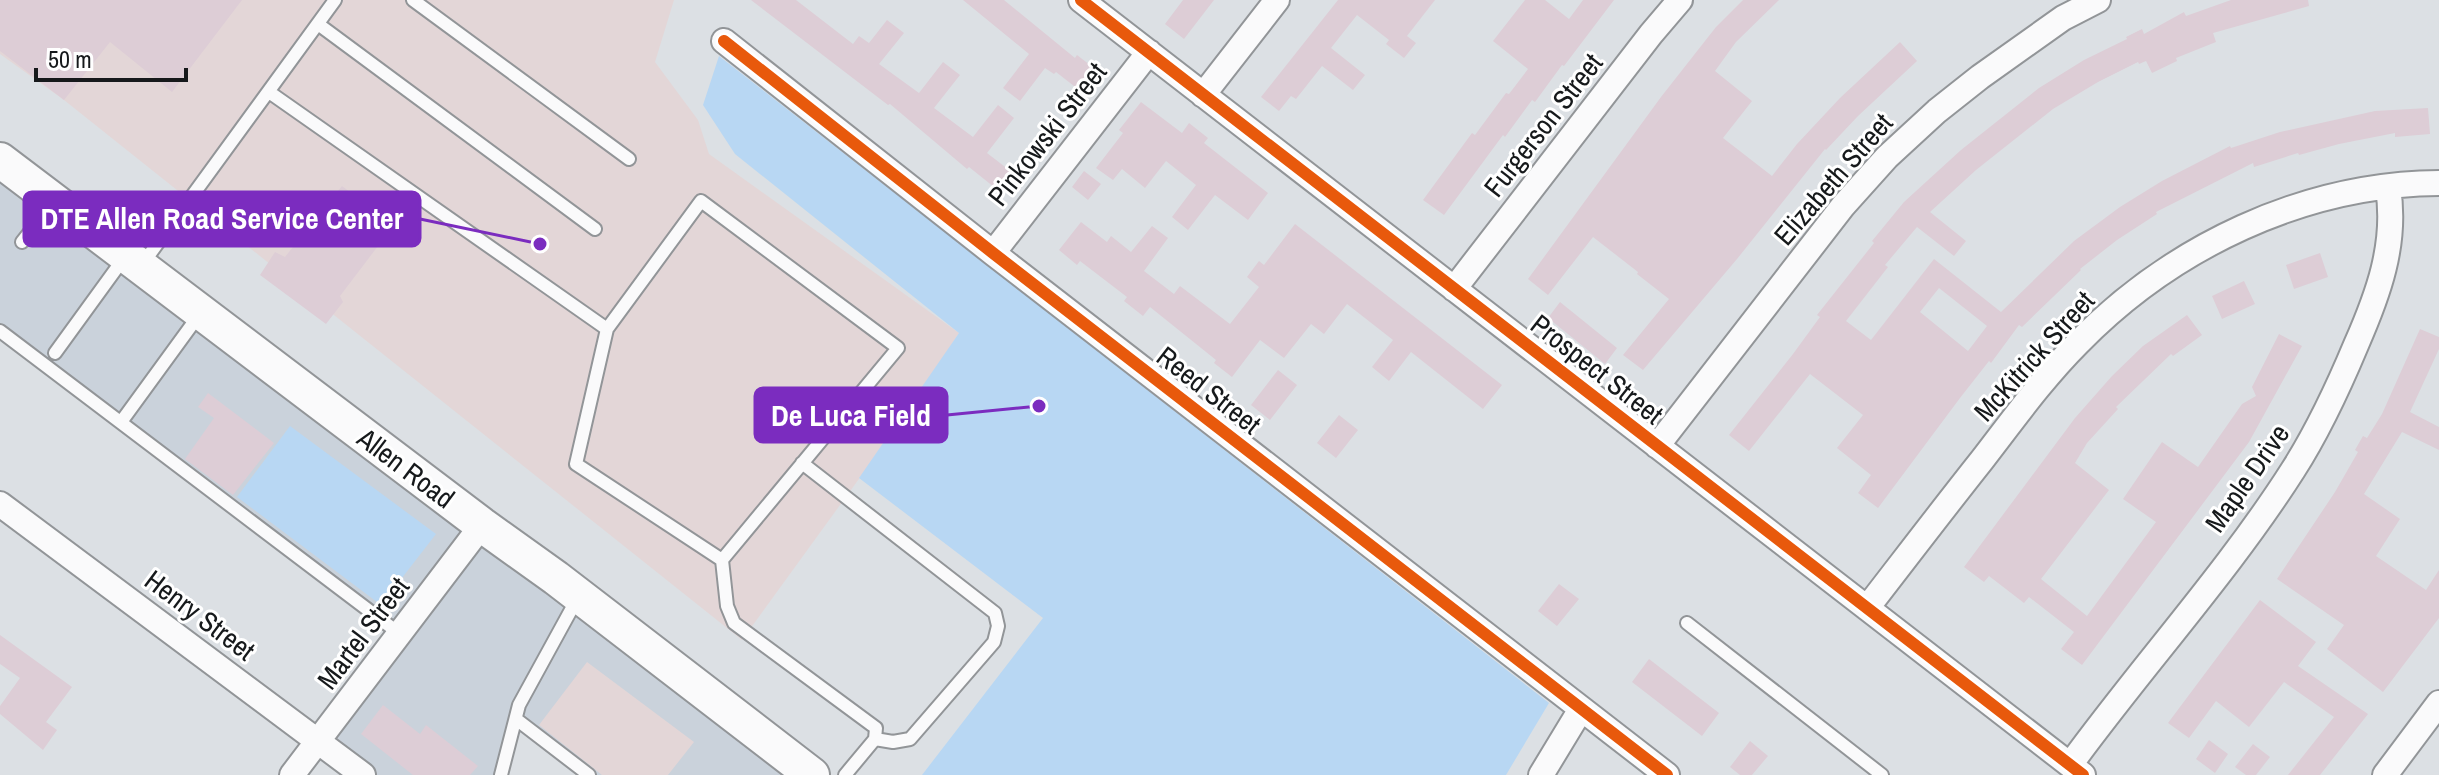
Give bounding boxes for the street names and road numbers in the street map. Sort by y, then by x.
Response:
street label: Furgerson Street [1475,45,1611,205]
street label: Pinkowski Street [979,54,1115,214]
street label: Elizabeth Street [1765,105,1901,253]
street label: McKitrick Street [1965,283,2103,429]
street label: Prospect Street [1523,305,1671,433]
street label: Reed Street [1149,337,1269,443]
street label: Maple Drive [2196,416,2298,540]
street label: Allen Road [349,418,462,517]
street label: Henry Street [137,561,263,669]
street label: Martel Street [308,569,418,697]

